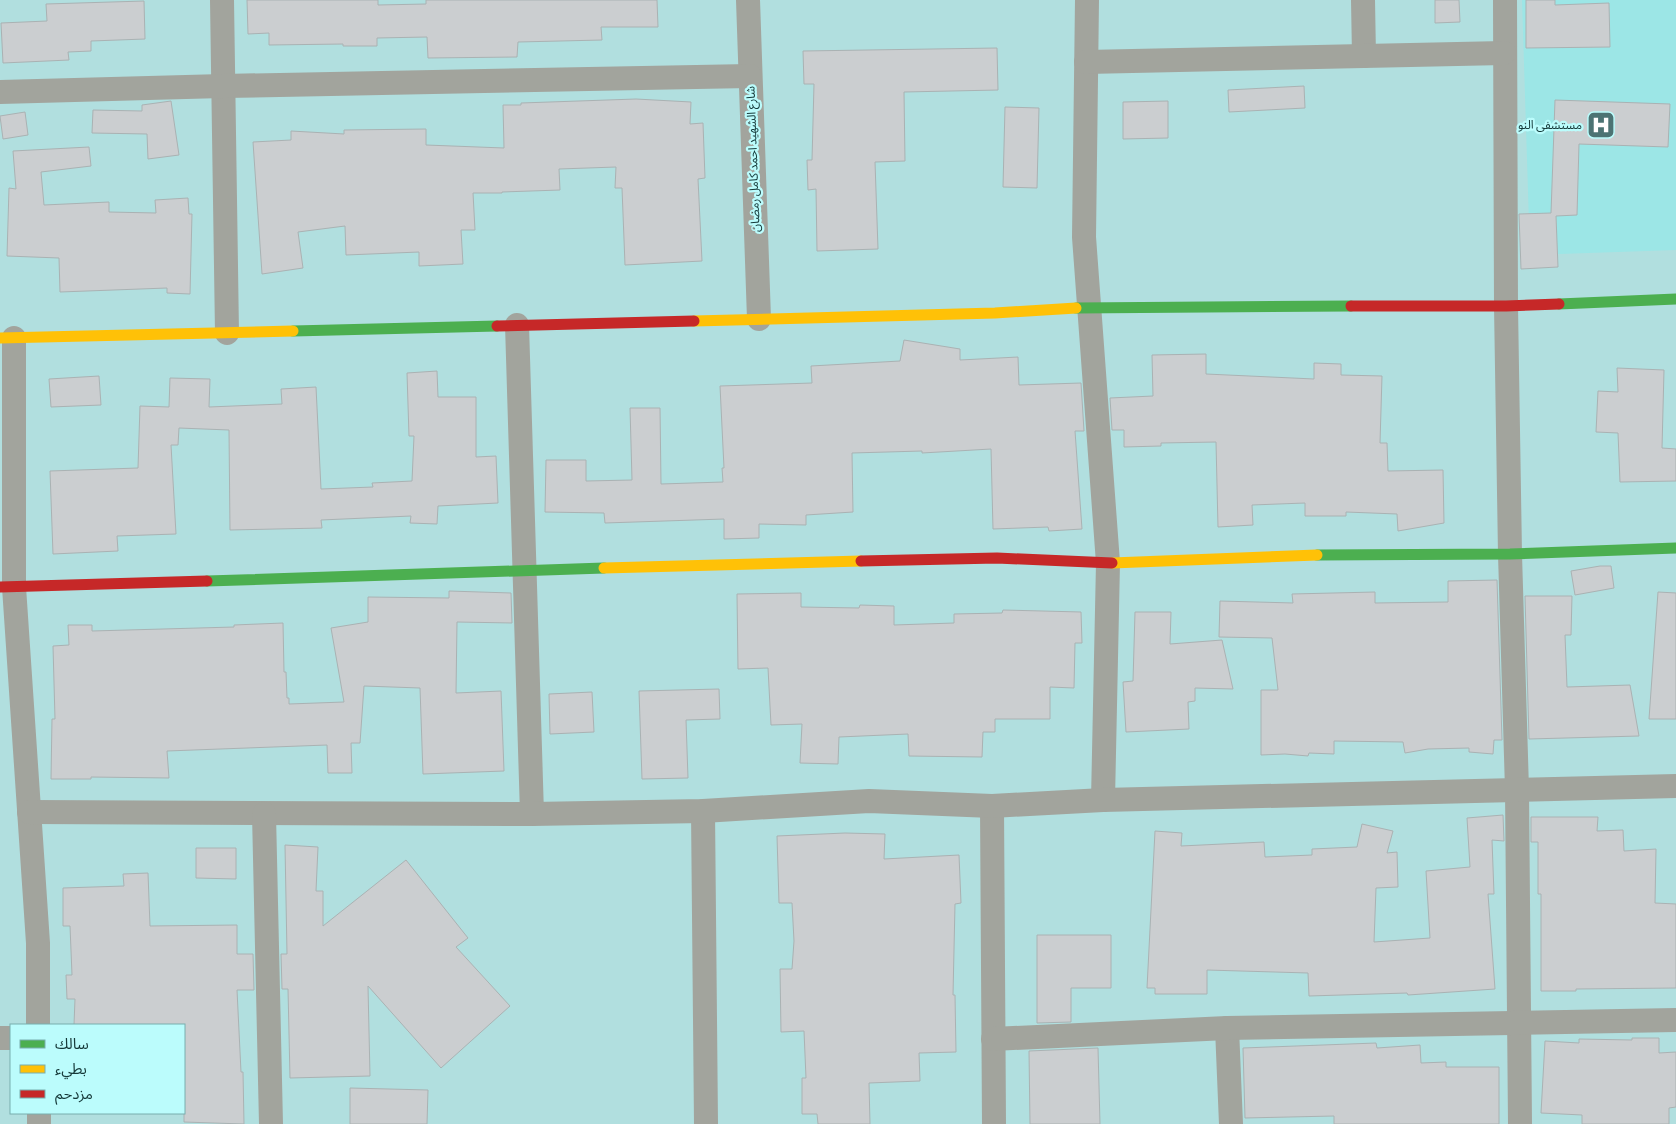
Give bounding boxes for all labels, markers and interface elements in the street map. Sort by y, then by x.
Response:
street label: شارع الشهيد احمد كامل رمضان [741,86,765,232]
hospital icon: مستشفى النو [1586,110,1616,140]
place label: مستشفى النو [1518,116,1582,133]
legend [10,1024,185,1114]
text: سالك [55,1033,89,1054]
text: بطيء [55,1058,87,1080]
text: مزدحم [55,1083,93,1105]

